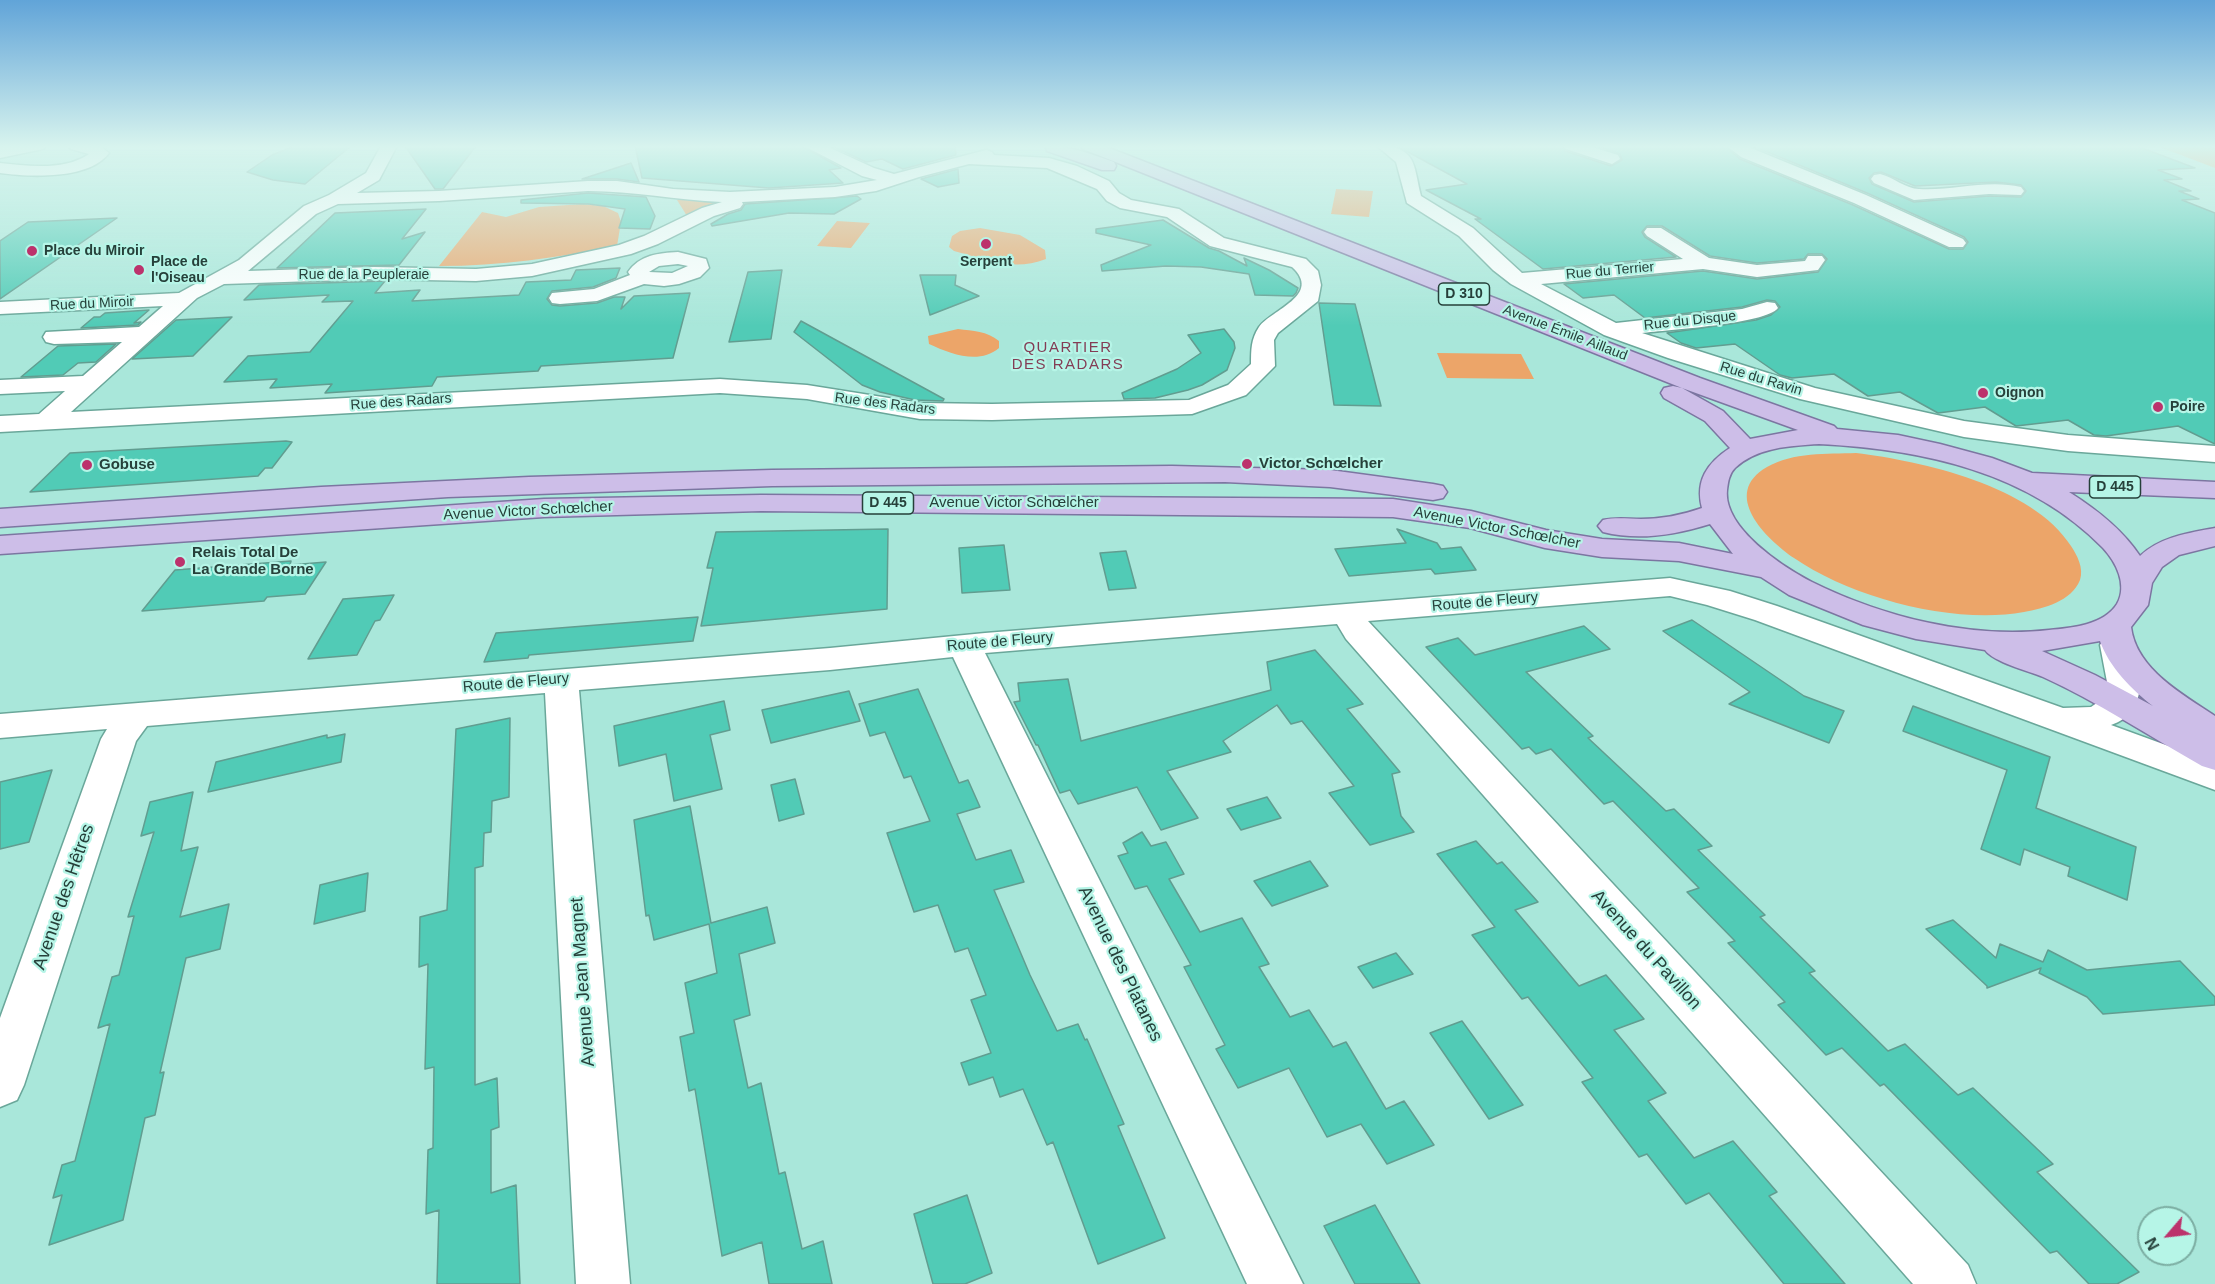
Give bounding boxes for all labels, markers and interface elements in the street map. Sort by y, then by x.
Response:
marker: Serpent [979,237,993,251]
place label: Place du Miroir [44,243,144,259]
marker: Place du Miroir [25,244,39,258]
place label: Place de l'Oiseau [151,254,208,286]
place label: Serpent [960,254,1012,270]
street label: Rue du Terrier [1565,259,1655,283]
marker: Place de l'Oiseau [132,263,146,277]
street label: Rue de la Peupleraie [299,267,429,283]
road number: D 310 [1438,283,1490,305]
street label: Rue du Miroir [50,293,134,315]
street label: Avenue Émile Aillaud [1500,301,1630,365]
street label: Rue du Disque [1643,308,1737,334]
district label: QUARTIER DES RADARS [1012,339,1124,374]
street label: Rue du Ravin [1718,359,1804,399]
place label: Oignon [1995,385,2044,401]
marker: Oignon [1976,386,1990,400]
street label: Rue des Radars [834,389,936,419]
street label: Rue des Radars [350,390,452,414]
place label: Poire [2170,399,2205,415]
marker: Poire [2151,400,2165,414]
place label: Victor Schœlcher [1259,455,1383,473]
place label: Gobuse [99,456,155,474]
marker: Victor Schœlcher [1240,457,1254,471]
marker: Gobuse [80,458,94,472]
road number: D 445 [2090,476,2140,498]
road number: D 445 [862,492,914,514]
street label: Avenue Victor Schœlcher [929,494,1099,512]
street label: Avenue Victor Schœlcher [443,498,613,524]
street label: Avenue Victor Schœlcher [1412,503,1582,553]
place label: Relais Total De La Grande Borne [192,544,314,579]
marker: Relais Total De La Grande Borne [173,555,187,569]
street label: Route de Fleury [1431,588,1539,616]
street label: Route de Fleury [946,628,1054,656]
street label: Route de Fleury [462,669,570,697]
street label: Avenue des Hêtres [29,821,99,973]
street label: Avenue des Platanes [1073,883,1167,1045]
street label: Avenue du Pavillon [1587,886,1705,1014]
street label: Avenue Jean Magnet [566,897,600,1067]
north arrow [2137,1206,2197,1266]
text: N [2142,1235,2163,1253]

